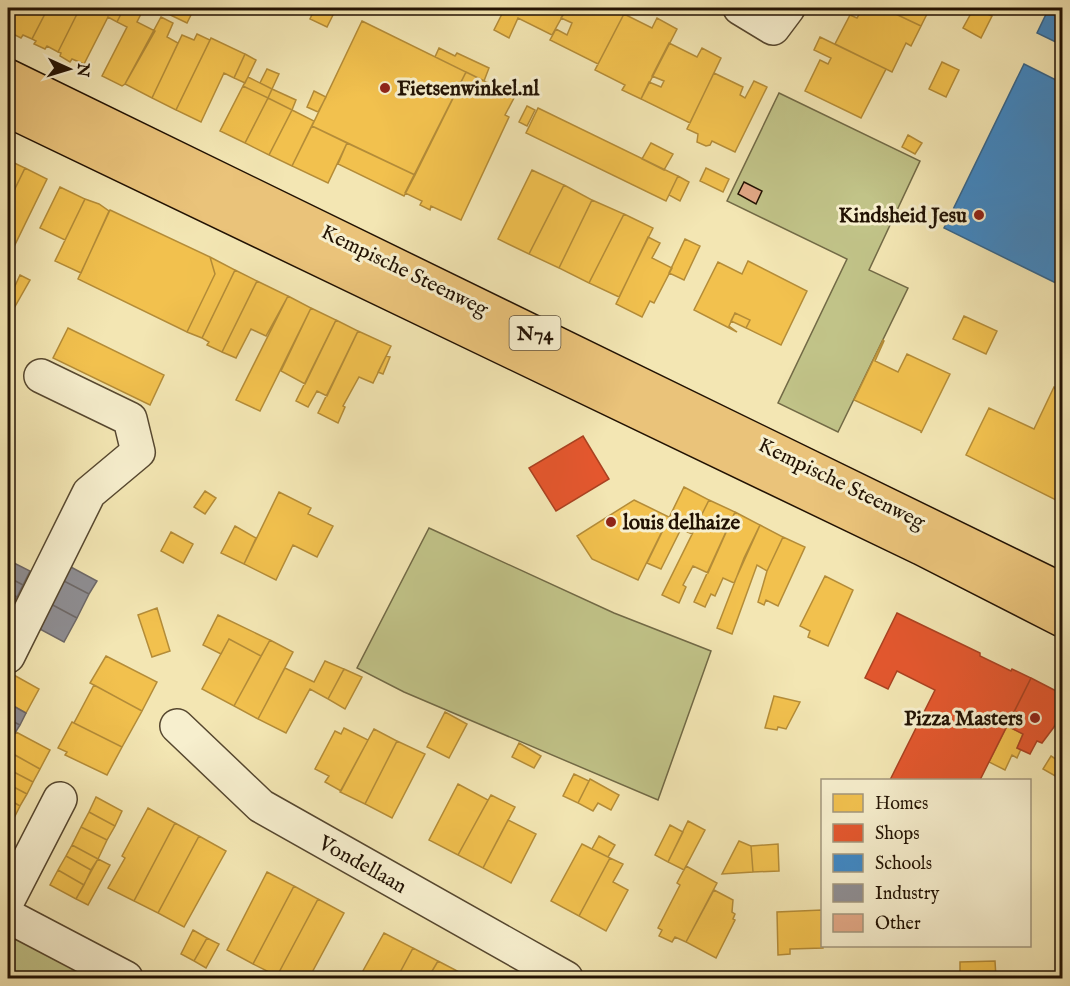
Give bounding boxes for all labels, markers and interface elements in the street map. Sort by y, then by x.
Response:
north arrow [39,39,99,99]
text: N [71,61,92,78]
place label: Fietsenwinkel.nl [397,76,540,103]
marker: Fietsenwinkel.nl [378,81,392,95]
place label: Kindsheid Jesu [838,203,967,230]
marker: Kindsheid Jesu [972,208,986,222]
street label: Kempische Steenweg [316,219,493,324]
road number: N74 [510,316,560,350]
street label: Kempische Steenweg [753,432,930,537]
place label: louis delhaize [622,510,741,537]
marker: louis delhaize [604,515,618,529]
place label: Pizza Masters [904,706,1023,733]
marker: Pizza Masters [1028,711,1042,725]
legend [821,779,1031,947]
text: Homes [875,793,928,816]
text: Shops [875,823,920,846]
street label: Vondellaan [313,830,411,901]
text: Schools [875,853,932,876]
text: Industry [875,883,939,906]
text: Other [875,913,921,936]

